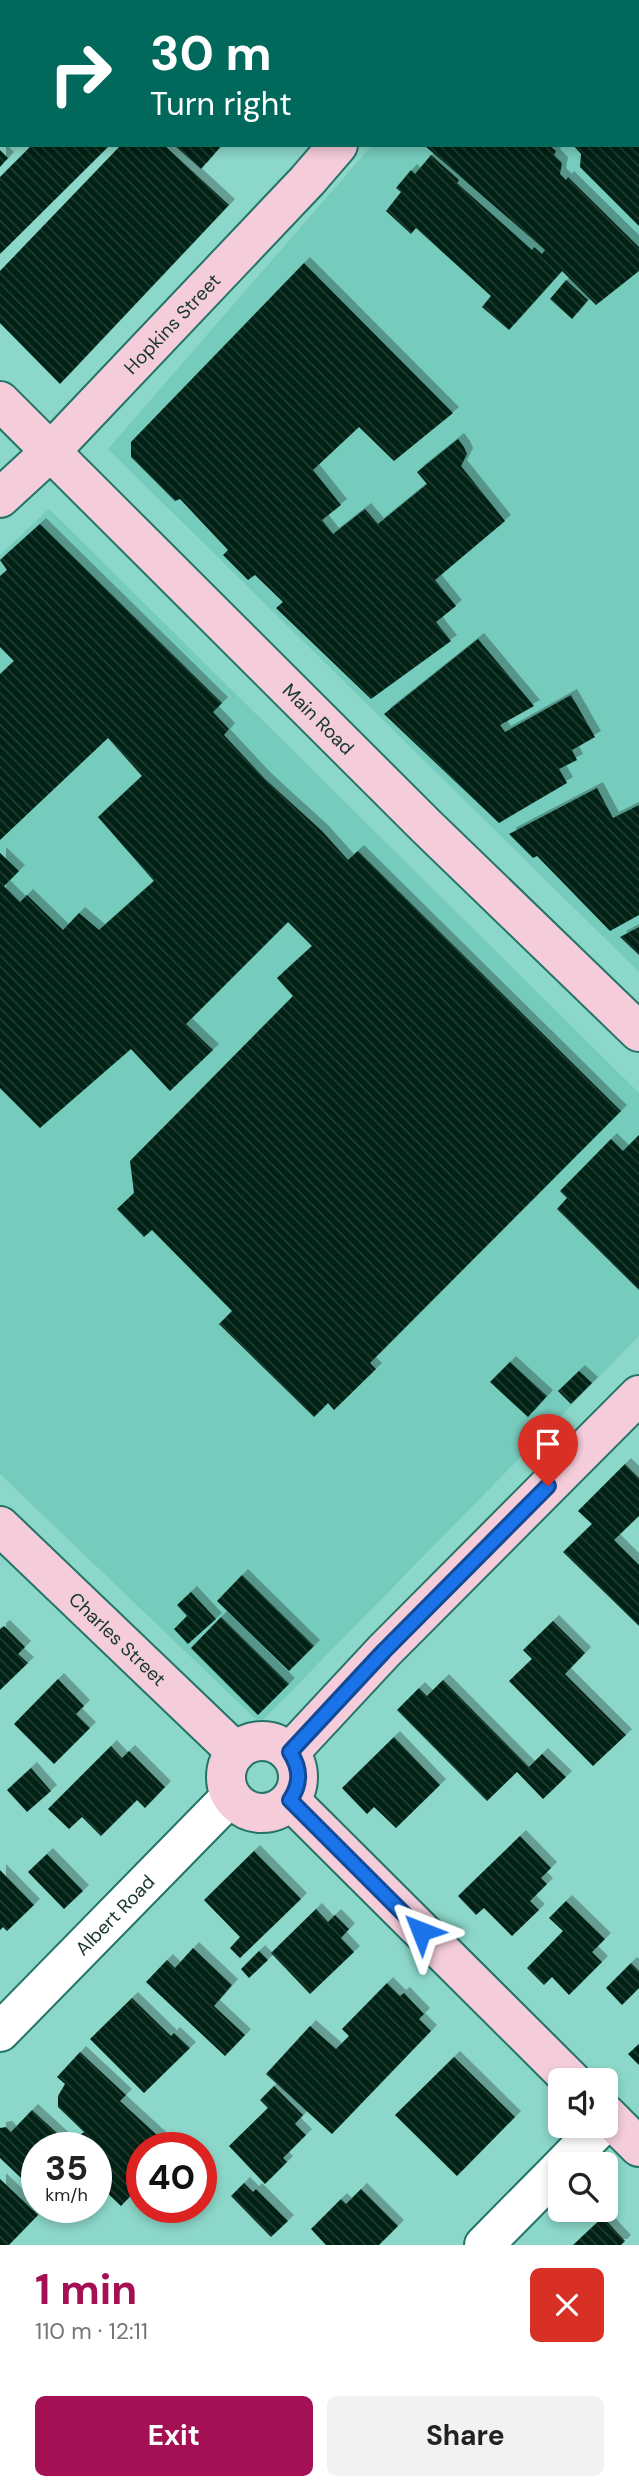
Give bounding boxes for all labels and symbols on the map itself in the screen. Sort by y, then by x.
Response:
street label: Hopkins Street [118,268,226,379]
street label: Main Road [277,678,360,760]
pin [518,1414,578,1486]
street label: Charles Street [64,1586,172,1691]
street label: Albert Road [70,1869,160,1960]
position arrow [384,1894,458,1968]
speed limit sign: 40 [126,2132,217,2223]

